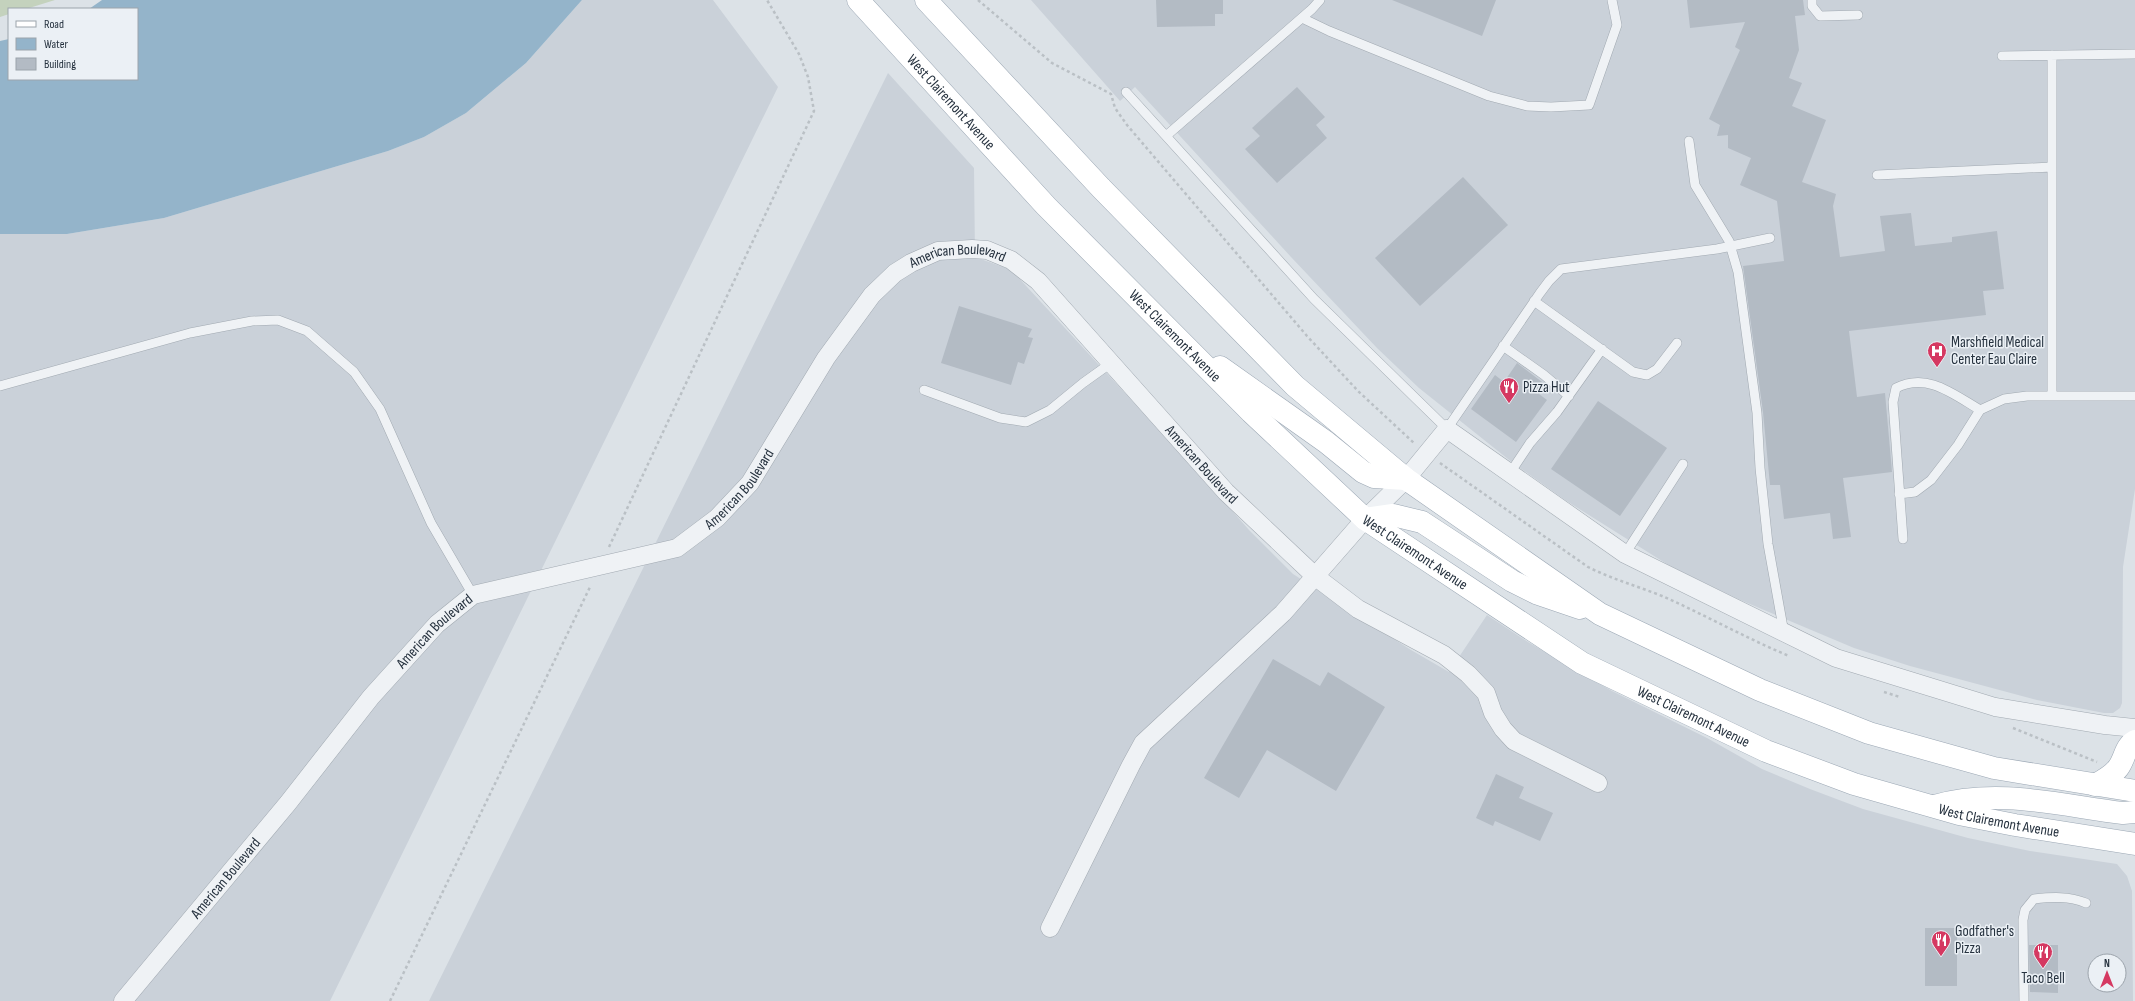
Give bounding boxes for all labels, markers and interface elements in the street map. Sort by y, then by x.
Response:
legend [8,8,138,80]
text: Road [44,17,64,32]
text: Water [44,37,68,52]
street label: West Clairemont Avenue [903,50,999,154]
text: Building [44,57,76,72]
street label: American Boulevard [905,239,1009,273]
street label: West Clairemont Avenue [1125,286,1225,386]
place label: Marshfield Medical Center Eau Claire [1951,333,2044,369]
hospital icon: Marshfield Medical Center Eau Claire [1926,340,1948,368]
restaurant icon: Pizza Hut [1498,376,1520,404]
place label: Pizza Hut [1523,378,1570,397]
street label: American Boulevard [1161,420,1242,508]
street label: American Boulevard [700,445,778,534]
street label: West Clairemont Avenue [1359,510,1472,594]
street label: American Boulevard [391,590,476,673]
street label: West Clairemont Avenue [1634,681,1753,751]
street label: West Clairemont Avenue [1936,799,2061,841]
street label: American Boulevard [186,834,265,923]
place label: Godfather's Pizza [1955,922,2014,958]
restaurant icon: Godfather's Pizza [1930,929,1952,957]
restaurant icon: Taco Bell [2032,941,2054,969]
north arrow [2087,953,2127,993]
text: N [2104,957,2110,970]
place label: Taco Bell [2021,969,2065,988]

